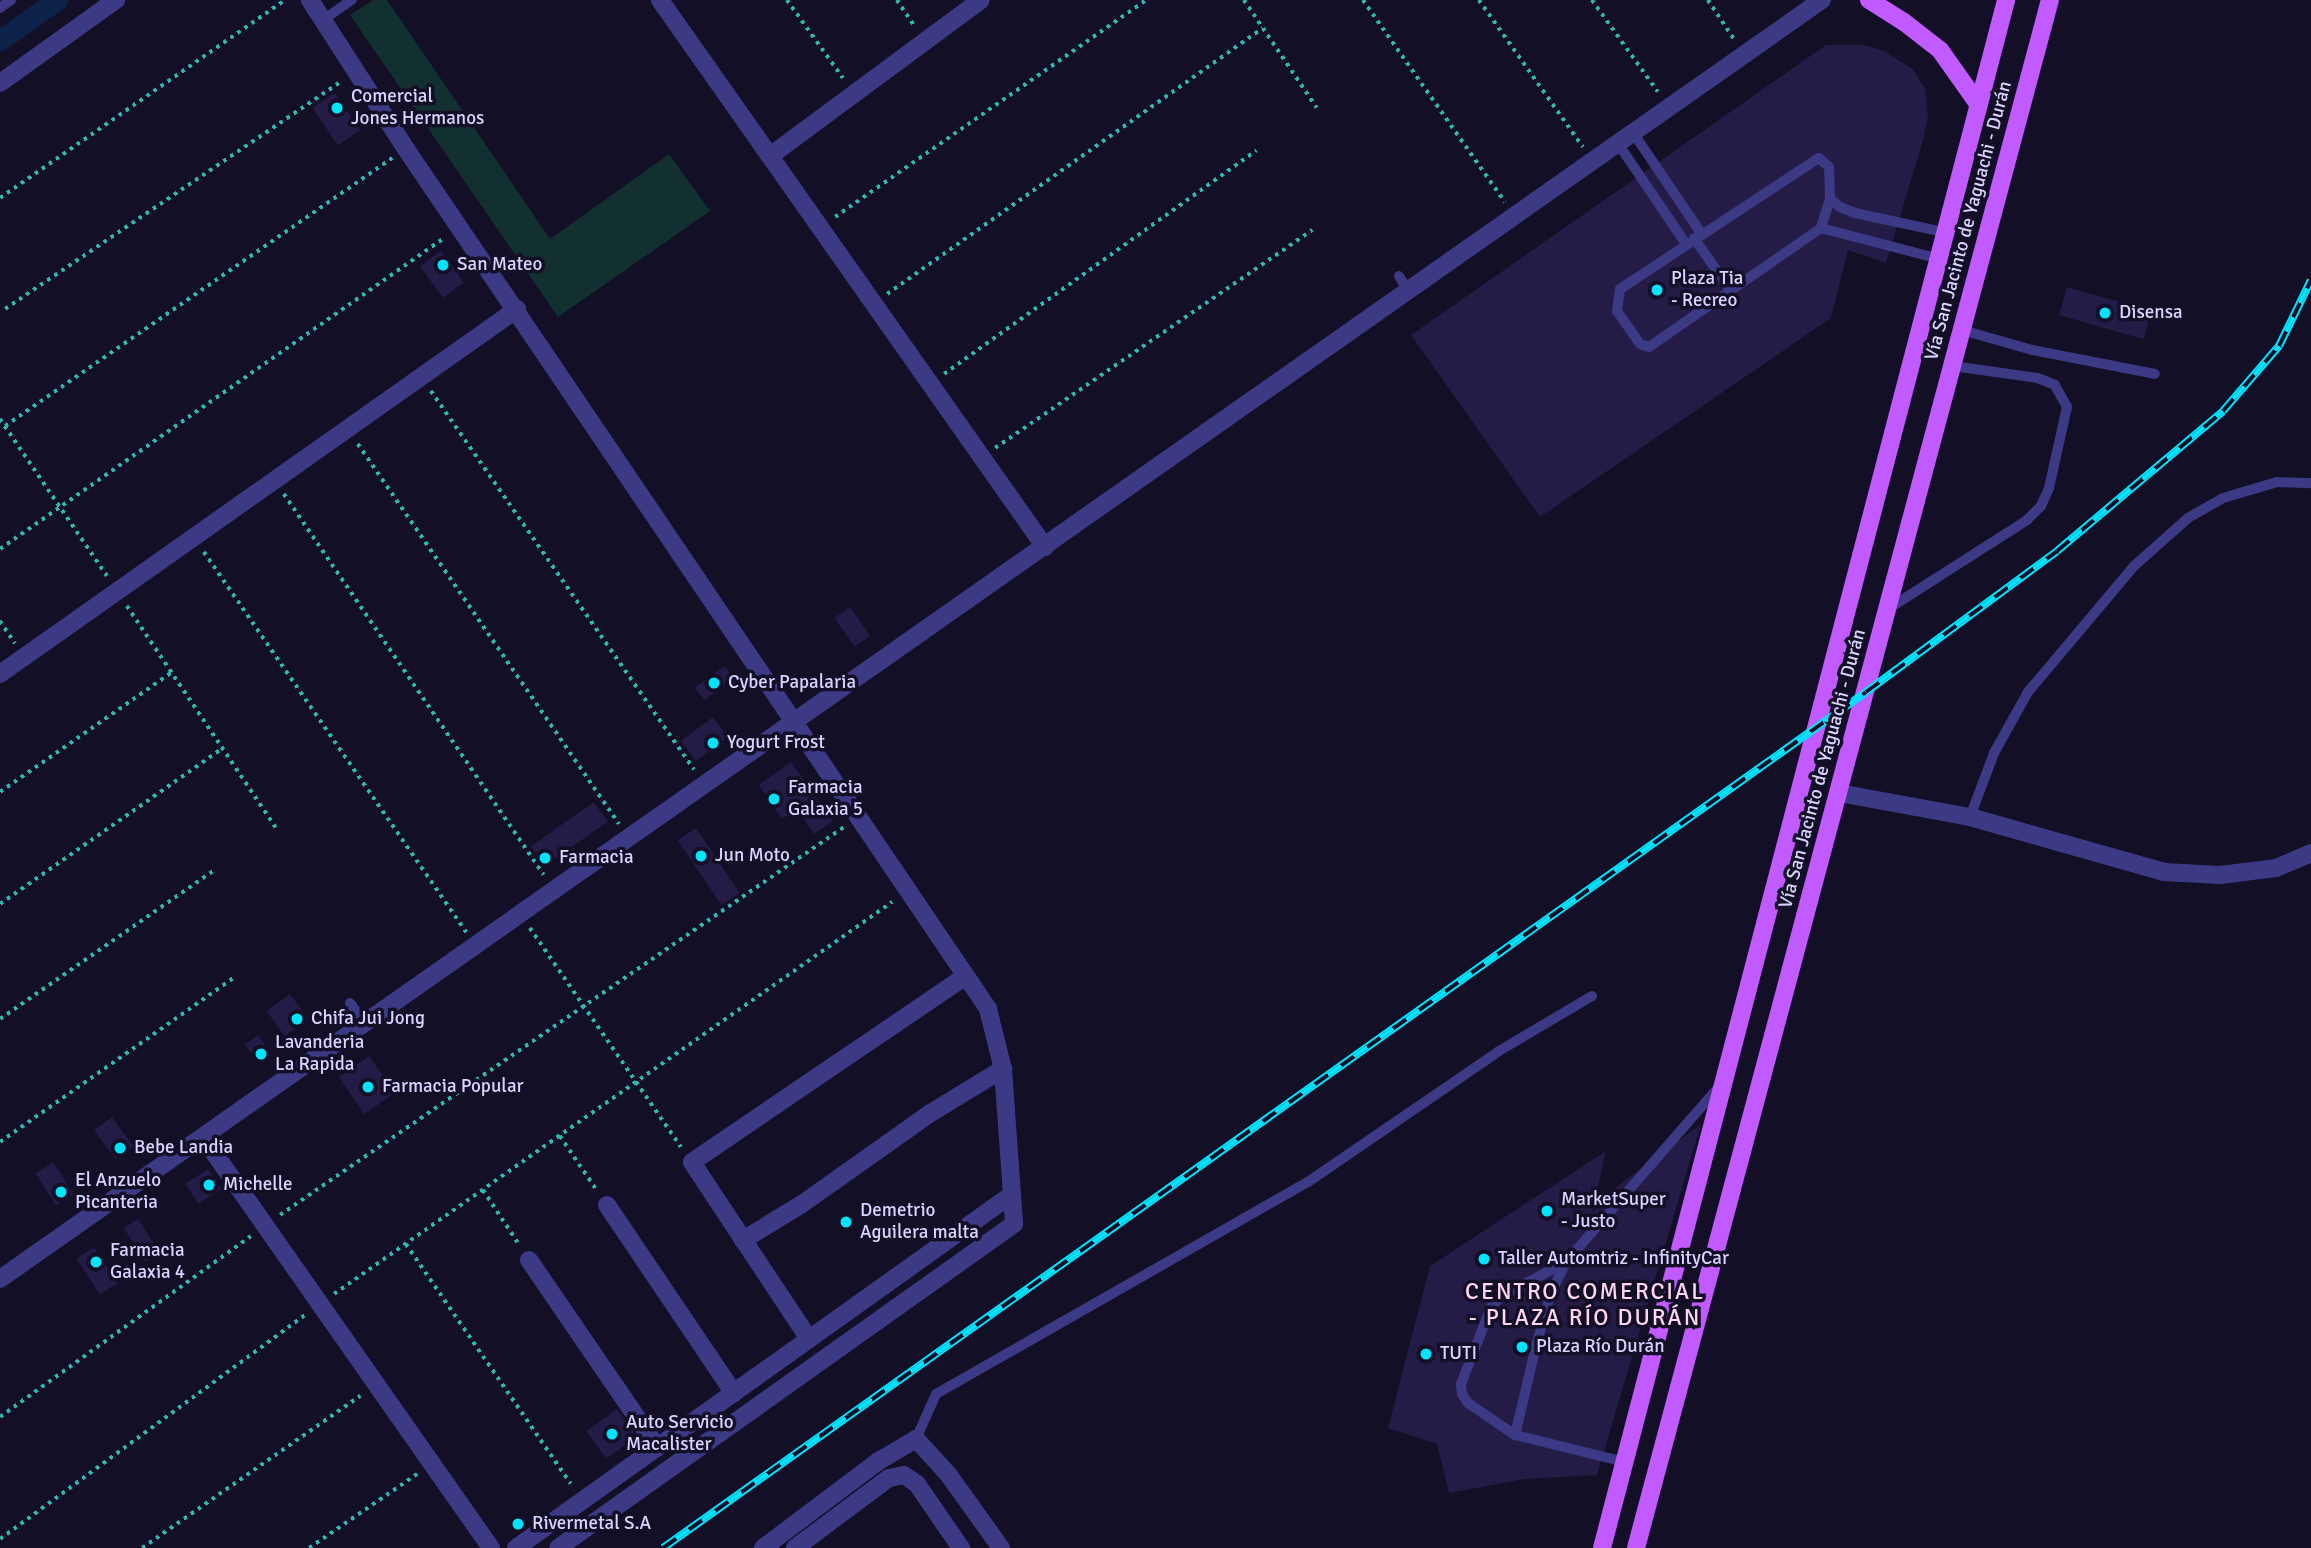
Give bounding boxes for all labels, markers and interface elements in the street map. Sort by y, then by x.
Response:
street label: Vía San Jacinto de Yaguachi - Durán [1921,79,2017,363]
place label: Comercial Jones Hermanos [351,86,484,130]
marker: Comercial Jones Hermanos [329,100,345,116]
place label: San Mateo [457,254,542,276]
marker: San Mateo [435,257,451,273]
place label: Plaza Tia - Recreo [1671,268,1743,312]
marker: Plaza Tia - Recreo [1649,282,1665,298]
place label: Disensa [2119,302,2183,324]
marker: Disensa [2097,305,2113,321]
street label: Vía San Jacinto de Yaguachi - Durán [1775,627,1871,911]
place label: Cyber Papalaria [728,672,856,694]
marker: Cyber Papalaria [706,675,722,691]
place label: Yogurt Frost [727,732,825,754]
marker: Yogurt Frost [705,735,721,751]
place label: Farmacia Galaxia 5 [788,777,863,821]
marker: Farmacia Galaxia 5 [766,791,782,807]
place label: Jun Moto [715,845,790,867]
place label: Farmacia [559,847,634,869]
marker: Jun Moto [693,848,709,864]
marker: Farmacia [537,850,553,866]
place label: Chifa Jui Jong [311,1008,425,1030]
marker: Chifa Jui Jong [289,1011,305,1027]
place label: Lavanderia La Rapida [275,1032,364,1076]
marker: Lavanderia La Rapida [253,1046,269,1062]
place label: Farmacia Popular [382,1076,524,1098]
marker: Farmacia Popular [360,1079,376,1095]
place label: Bebe Landia [134,1137,233,1159]
marker: Bebe Landia [112,1140,128,1156]
place label: El Anzuelo Picanteria [75,1170,161,1214]
place label: Michelle [223,1174,293,1196]
marker: Michelle [201,1177,217,1193]
marker: El Anzuelo Picanteria [53,1184,69,1200]
place label: MarketSuper - Justo [1561,1189,1666,1233]
place label: Demetrio Aguilera malta [860,1200,979,1244]
marker: MarketSuper - Justo [1539,1203,1555,1219]
marker: Demetrio Aguilera malta [838,1214,854,1230]
place label: Farmacia Galaxia 4 [110,1240,185,1284]
place label: Taller Automtriz - InfinityCar [1498,1248,1729,1270]
marker: Taller Automtriz - InfinityCar [1476,1251,1492,1267]
marker: Farmacia Galaxia 4 [88,1254,104,1270]
district label: CENTRO COMERCIAL - PLAZA RÍO DURÁN [1467,1278,1703,1332]
place label: Plaza Río Durán [1536,1336,1664,1358]
marker: Plaza Río Durán [1514,1339,1530,1355]
place label: TUTI [1440,1343,1477,1365]
marker: TUTI [1418,1346,1434,1362]
place label: Auto Servicio Macalister [626,1412,734,1456]
marker: Auto Servicio Macalister [604,1426,620,1442]
place label: Rivermetal S.A [532,1513,651,1535]
marker: Rivermetal S.A [510,1516,526,1532]

